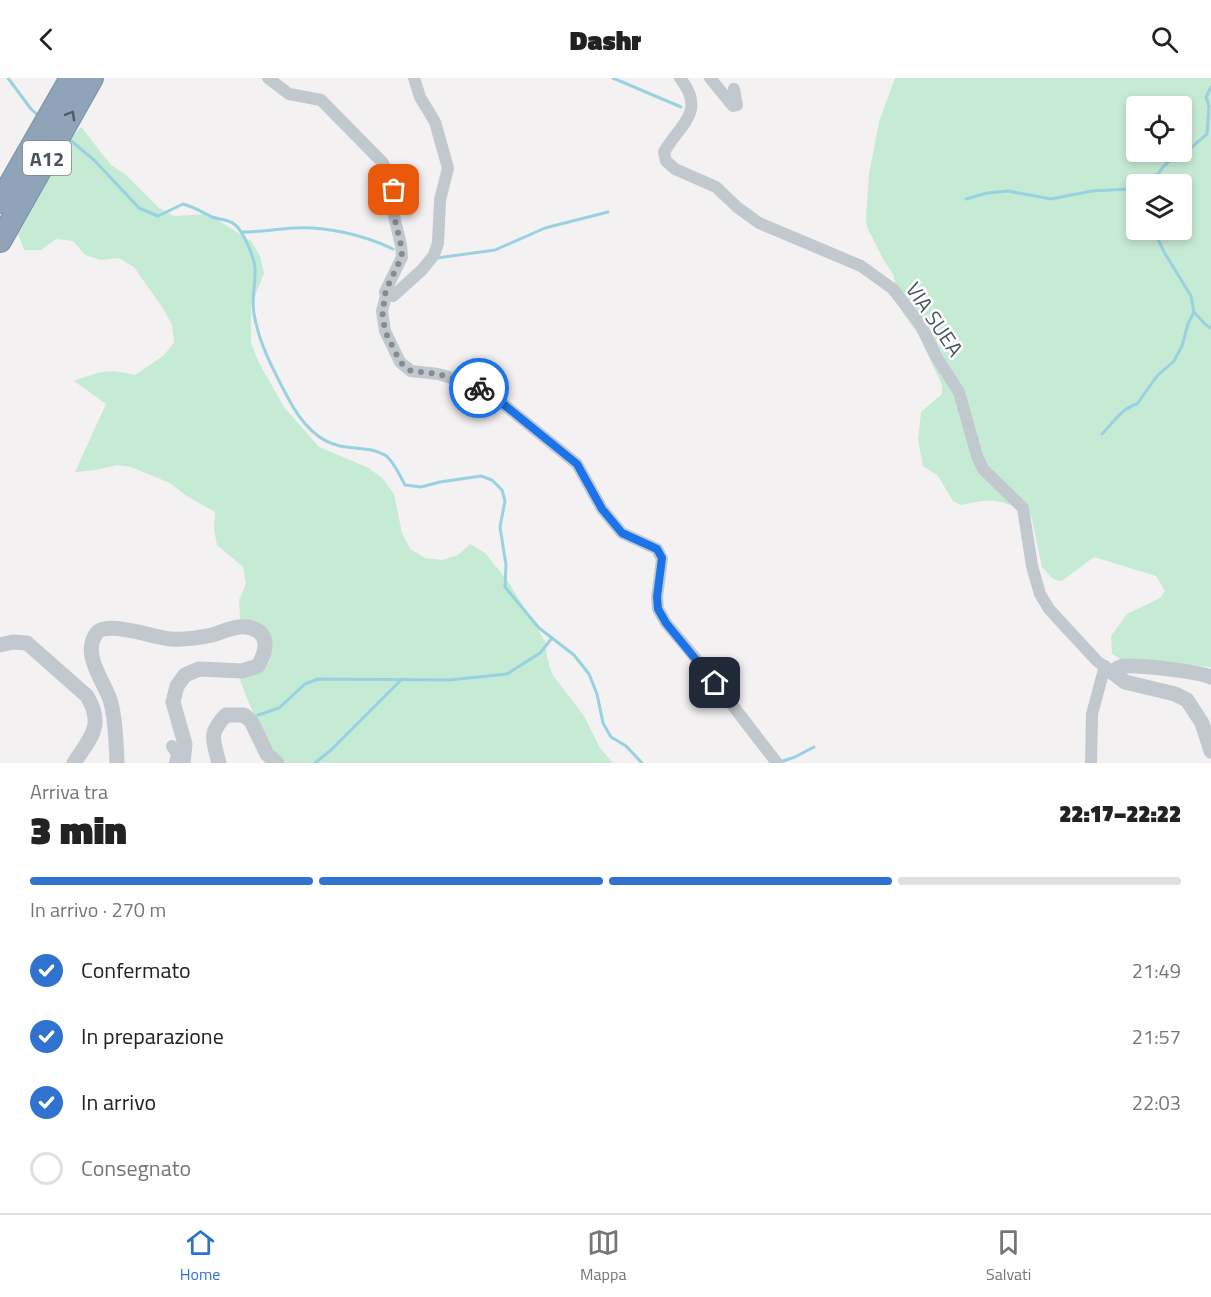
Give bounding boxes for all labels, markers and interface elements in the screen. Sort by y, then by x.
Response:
text: Dashr [570,19,641,60]
icon: back [30,23,63,56]
icon: search [1148,23,1181,56]
map controls [1126,96,1192,240]
button: locate [1126,96,1192,162]
one-way arrow [64,111,76,121]
road number: A12 [23,141,71,175]
pin [368,164,419,215]
icon: bag [377,173,410,206]
button: layers [1126,174,1192,240]
street label: VIA SUEA [898,275,972,363]
courier [449,358,509,418]
icon: bike [463,372,496,405]
pin [689,657,740,708]
icon: home [698,666,731,699]
text: Arriva tra [30,776,108,807]
text: 22:17–22:22 [1059,797,1181,831]
text: 3 min [30,800,127,859]
text: In arrivo · 270 m [30,894,166,925]
text: Confermato [81,953,191,987]
icon: check [30,954,63,987]
text: 21:49 [1132,955,1181,986]
text: In preparazione [81,1019,224,1053]
icon: check [30,1020,63,1053]
text: 21:57 [1132,1021,1181,1052]
text: In arrivo [81,1085,156,1119]
icon: check [30,1086,63,1119]
text: 22:03 [1132,1087,1181,1118]
text: Consegnato [81,1151,191,1185]
tab: Home [180,1226,220,1286]
tab: Mappa [580,1226,626,1286]
tab: Salvati [986,1226,1031,1286]

